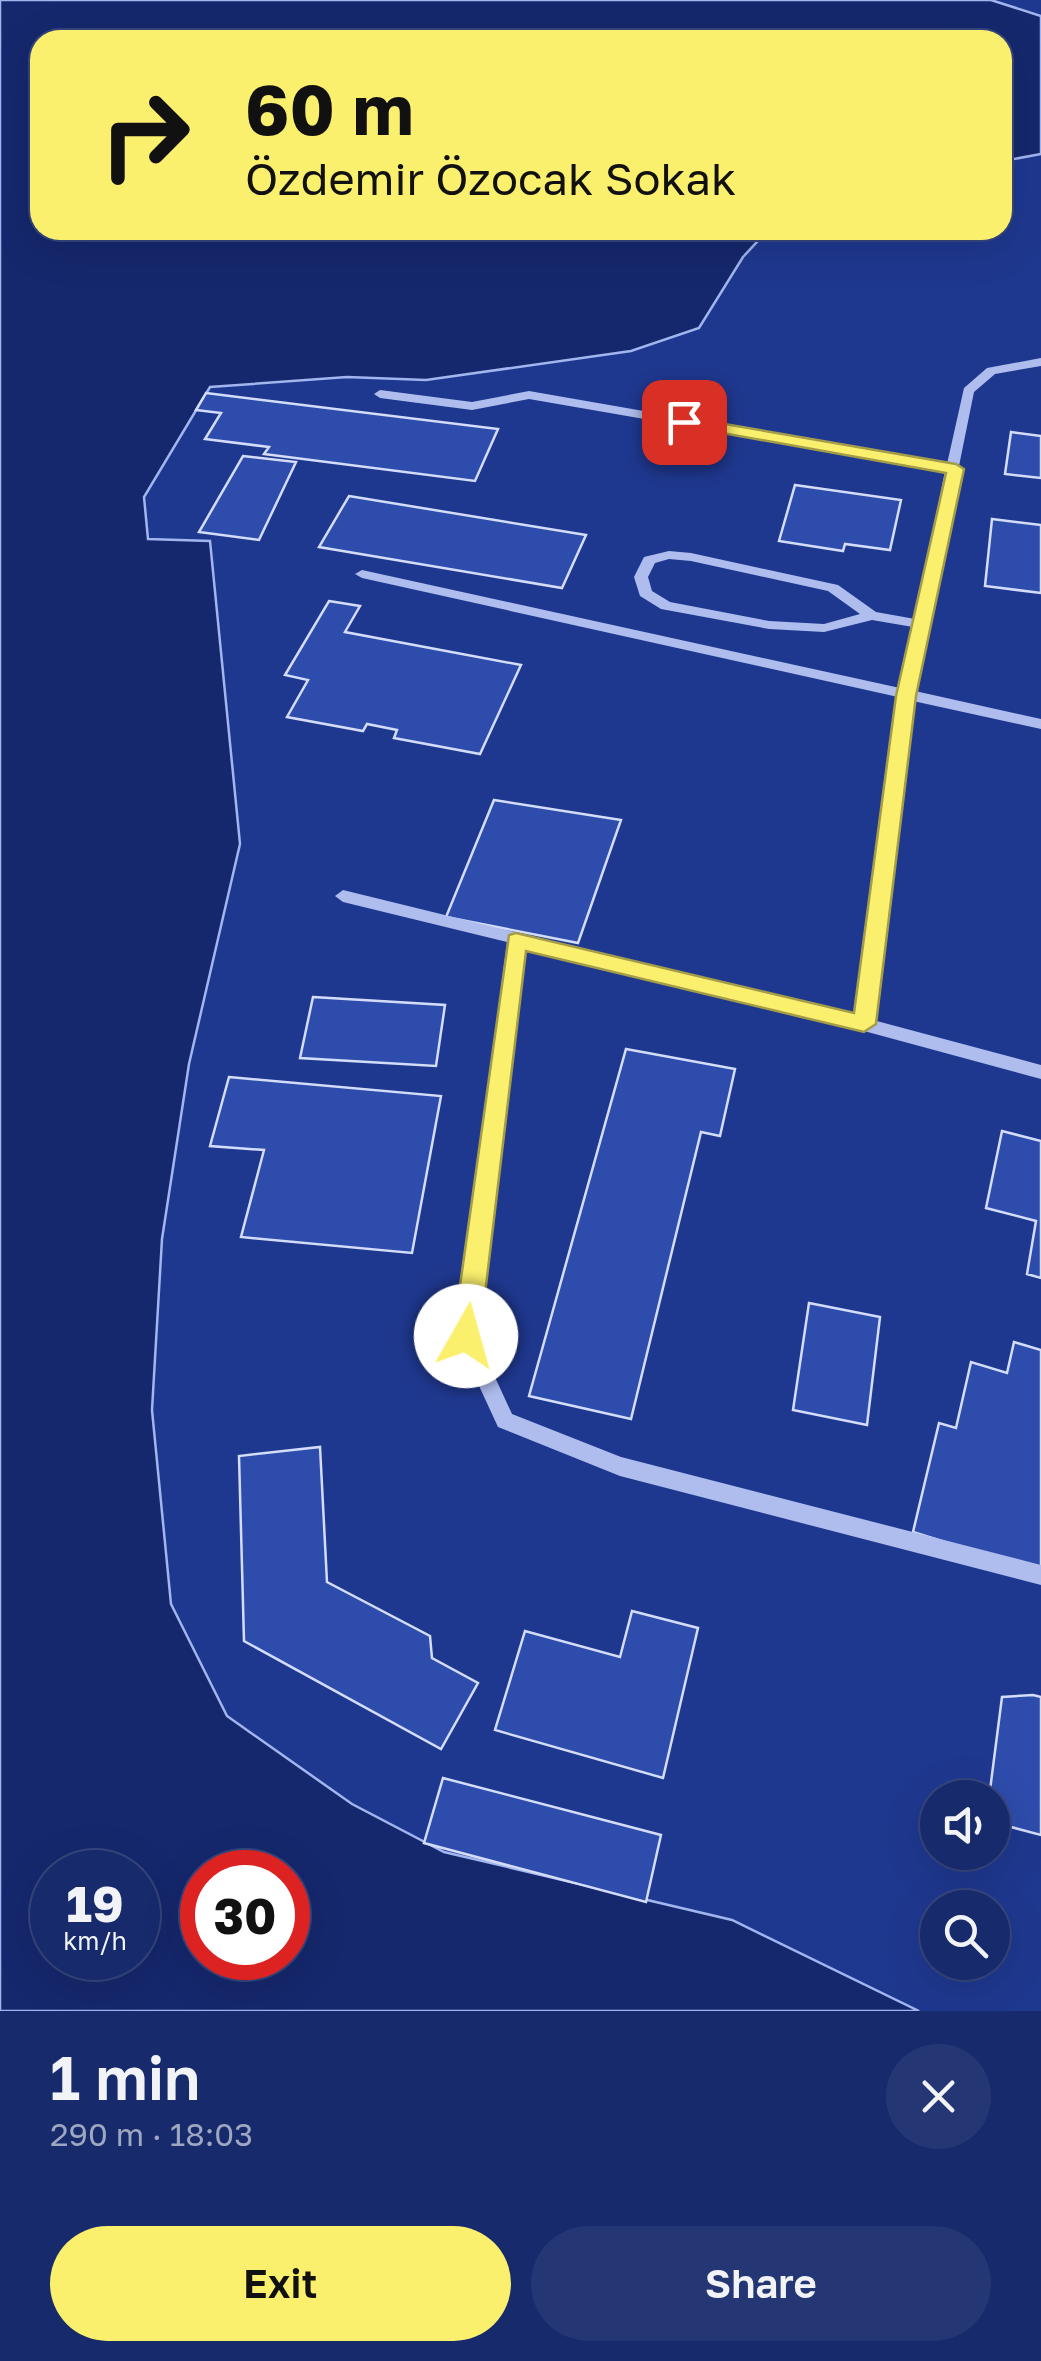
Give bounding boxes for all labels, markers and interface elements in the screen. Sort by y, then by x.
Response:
text: 60 m [245,66,414,150]
icon: right [80,70,210,200]
text: Özdemir Özocak Sokak [245,151,736,205]
pin [642,380,727,465]
icon: arrive [657,395,712,450]
position arrow [414,1284,518,1388]
map controls [920,1780,1010,1980]
button: sound [920,1780,1010,1870]
speed limit sign: 30 [180,1850,310,1980]
text: 19 [66,1873,124,1933]
button: search [920,1890,1010,1980]
text: km/h [63,1925,127,1956]
text: 1 min [50,2041,200,2113]
button: close [886,2044,991,2149]
text: 290 m · 18:03 [50,2115,253,2153]
button: Exit [50,2226,511,2341]
button: Share [531,2226,991,2341]

